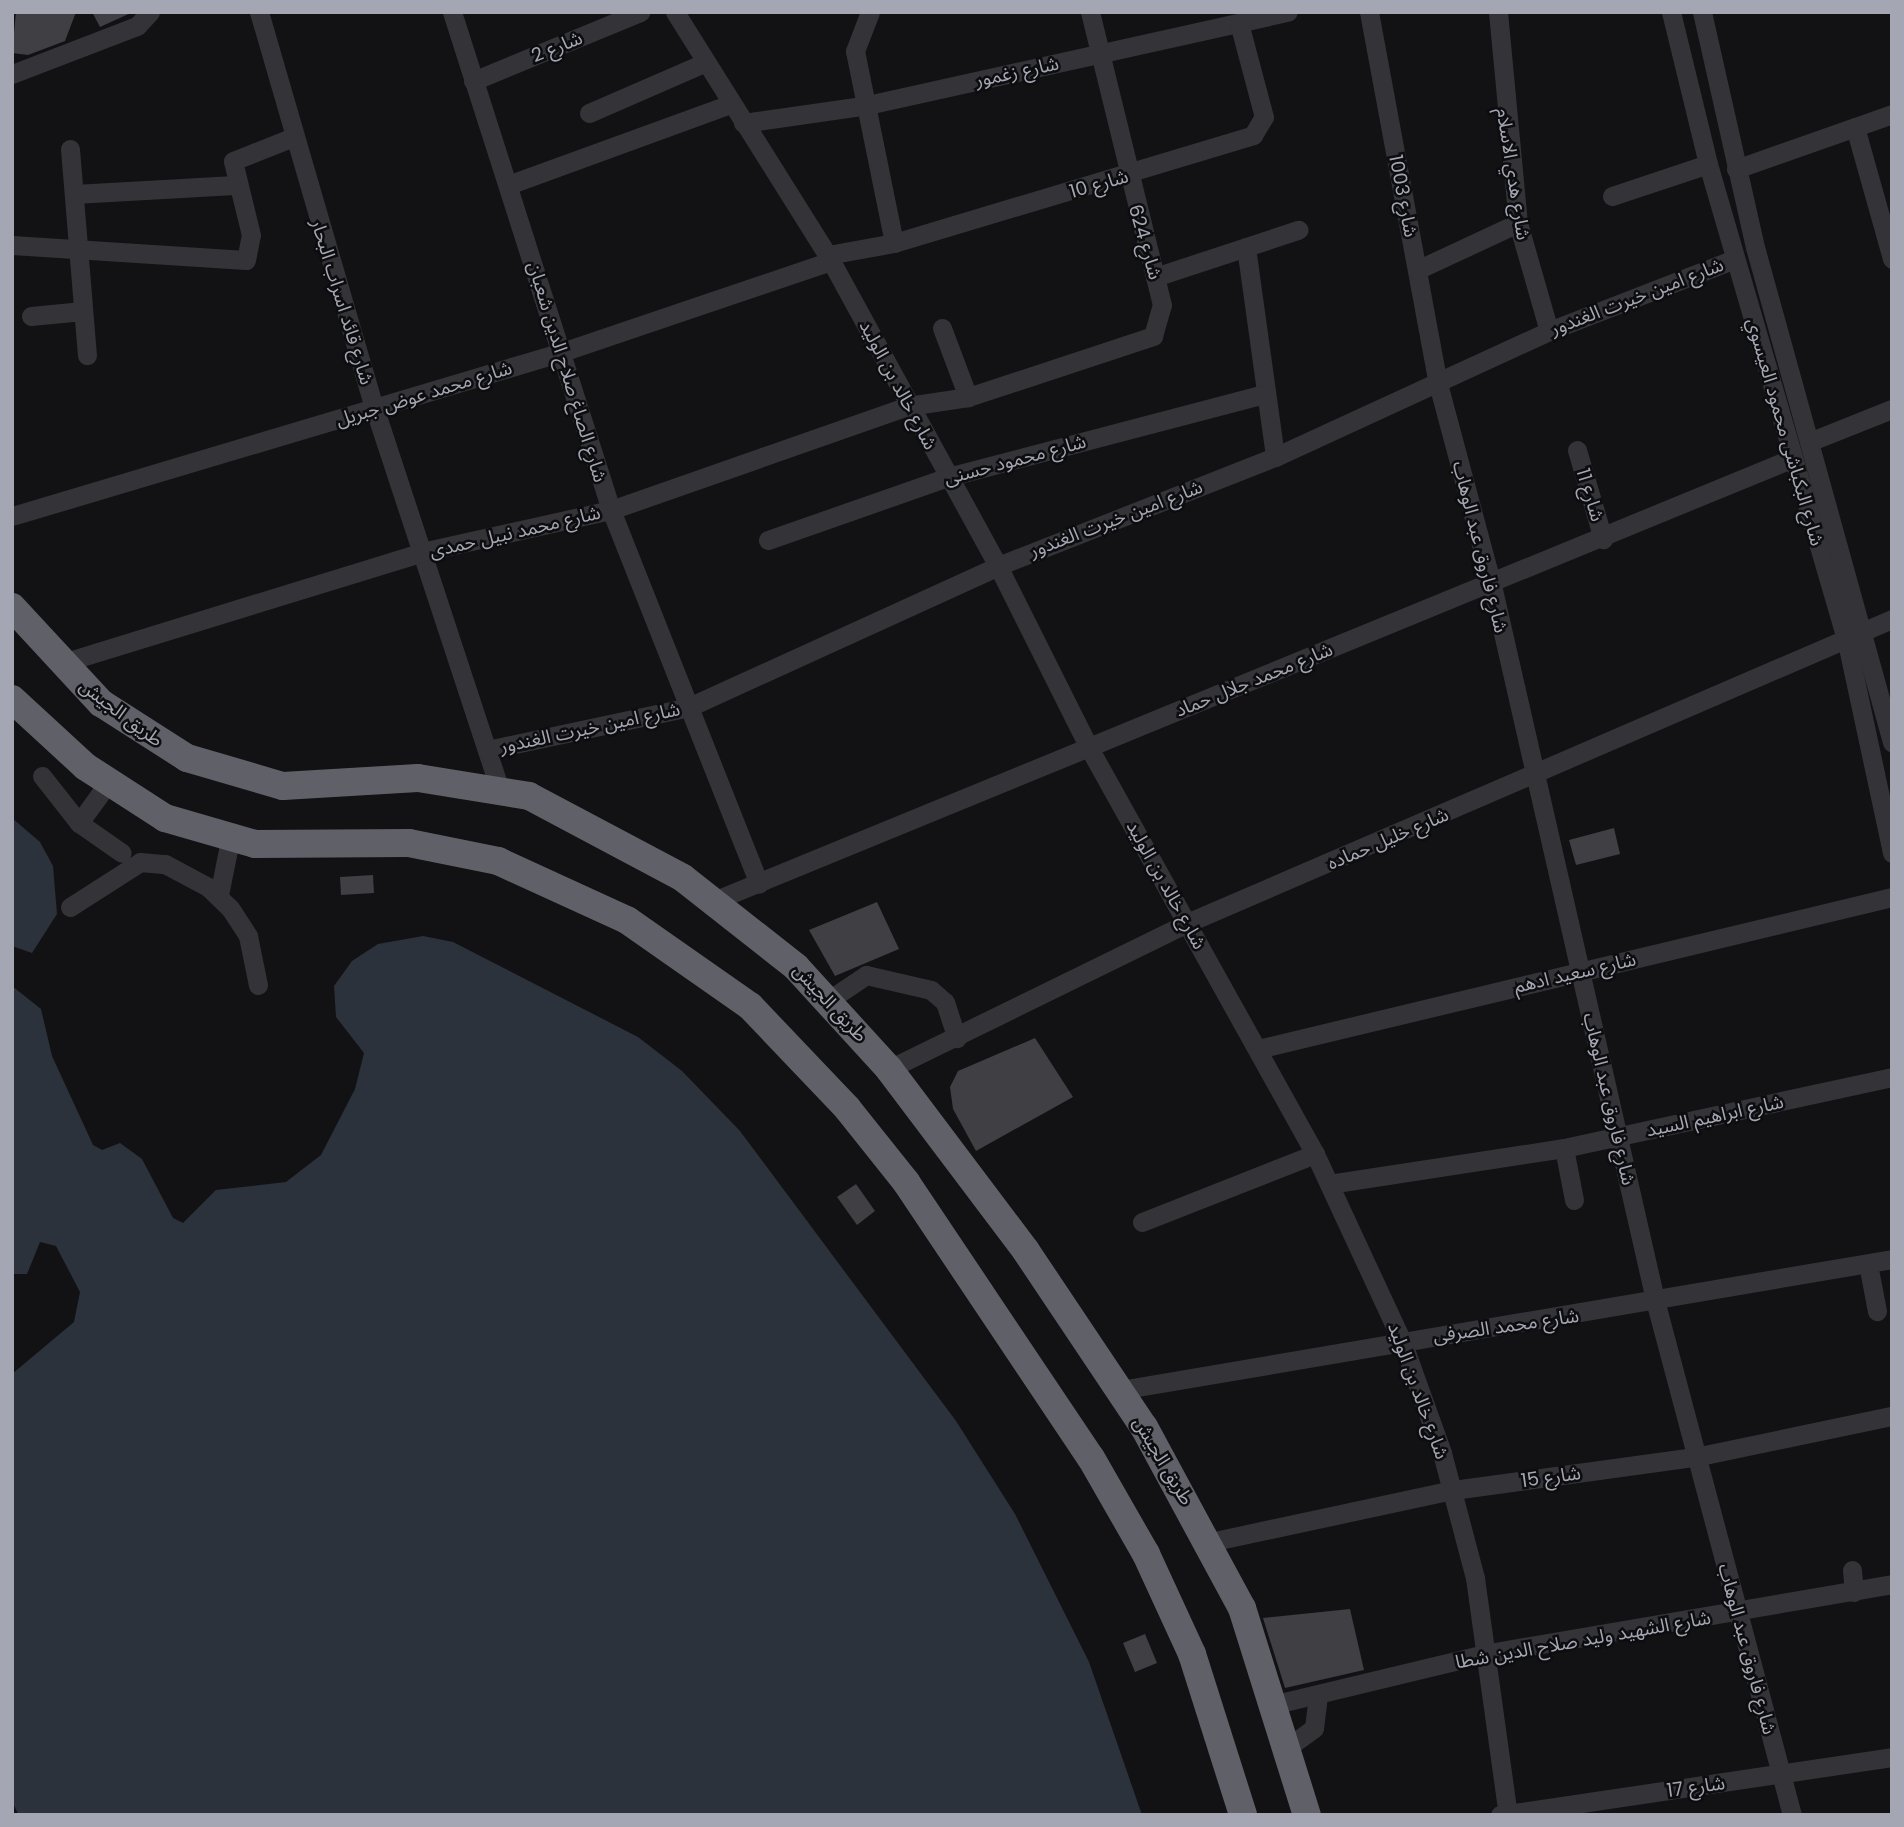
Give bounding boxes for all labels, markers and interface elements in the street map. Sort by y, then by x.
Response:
street label: شارع 2 [528,26,586,68]
street label: شارع زغمور [973,52,1061,92]
street label: شارع هدي الاسلام [1491,106,1535,242]
street label: شارع 1003 [1384,153,1422,239]
street label: شارع 10 [1067,165,1131,203]
street label: شارع 624 [1123,202,1167,282]
street label: شارع قائد اسراب البحار [306,216,378,388]
street label: شارع امين خيرت الغندور [1547,253,1727,341]
street label: شارع الصاغ صلاح الدين شعبان [523,259,611,485]
street label: شارع البكباشى محمود العيسوي [1742,315,1828,549]
street label: شارع خالد بن الوليد [854,316,942,454]
street label: شارع محمد عوض جبريل [333,356,515,432]
street label: شارع محمود حسنى [941,430,1089,490]
street label: شارع فاروق عبد الوهاب [1448,459,1512,635]
street label: شارع 11 [1571,466,1609,524]
street label: شارع امين خيرت الغندور [1026,475,1206,563]
street label: شارع محمد نبيل حمدى [427,501,603,563]
street label: شارع محمد جلال حماد [1172,638,1336,722]
street label: طريق الجيش [75,674,167,752]
street label: شارع امين خيرت الغندور [498,698,682,758]
street label: شارع خليل حماده [1324,803,1452,875]
street label: شارع خالد بن الوليد [1121,817,1211,953]
street label: شارع سعيد ادهم [1512,948,1638,998]
street label: طريق الجيش [788,959,872,1047]
street label: شارع فاروق عبد الوهاب [1578,1011,1640,1187]
street label: شارع ابراهيم السيد [1644,1090,1786,1142]
street label: شارع محمد الصرفى [1431,1304,1581,1348]
street label: شارع خالد بن الوليد [1383,1320,1453,1462]
street label: طريق الجيش [1128,1413,1198,1509]
street label: شارع 15 [1520,1462,1582,1492]
street label: شارع فاروق عبد الوهاب [1713,1561,1781,1737]
street label: شارع الشهيد وليد صلاح الدين شطا [1453,1606,1713,1674]
street label: شارع 17 [1665,1772,1727,1802]

